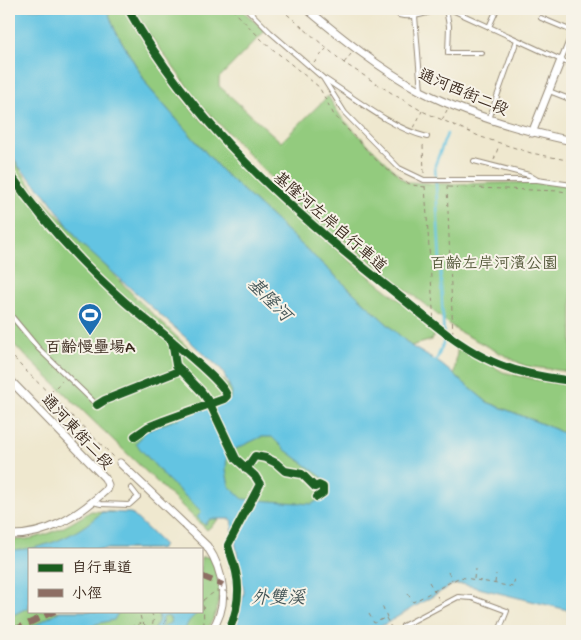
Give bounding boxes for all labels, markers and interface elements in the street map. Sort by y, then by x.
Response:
street label: 通河西街二段 [415,66,511,122]
street label: 基隆河左岸自行車道 [268,168,391,278]
park label: 百齡左岸河濱公園 [430,254,558,275]
water label: 基隆河 [242,274,298,329]
sports icon: 百齡慢壘場A [77,302,103,336]
place label: 百齡慢壘場A [45,339,136,359]
street label: 通河東街二段 [36,390,117,475]
legend [28,548,202,612]
text: 自行車道 [72,560,132,578]
text: 小徑 [72,586,102,604]
water label: 外雙溪 [251,588,306,610]

